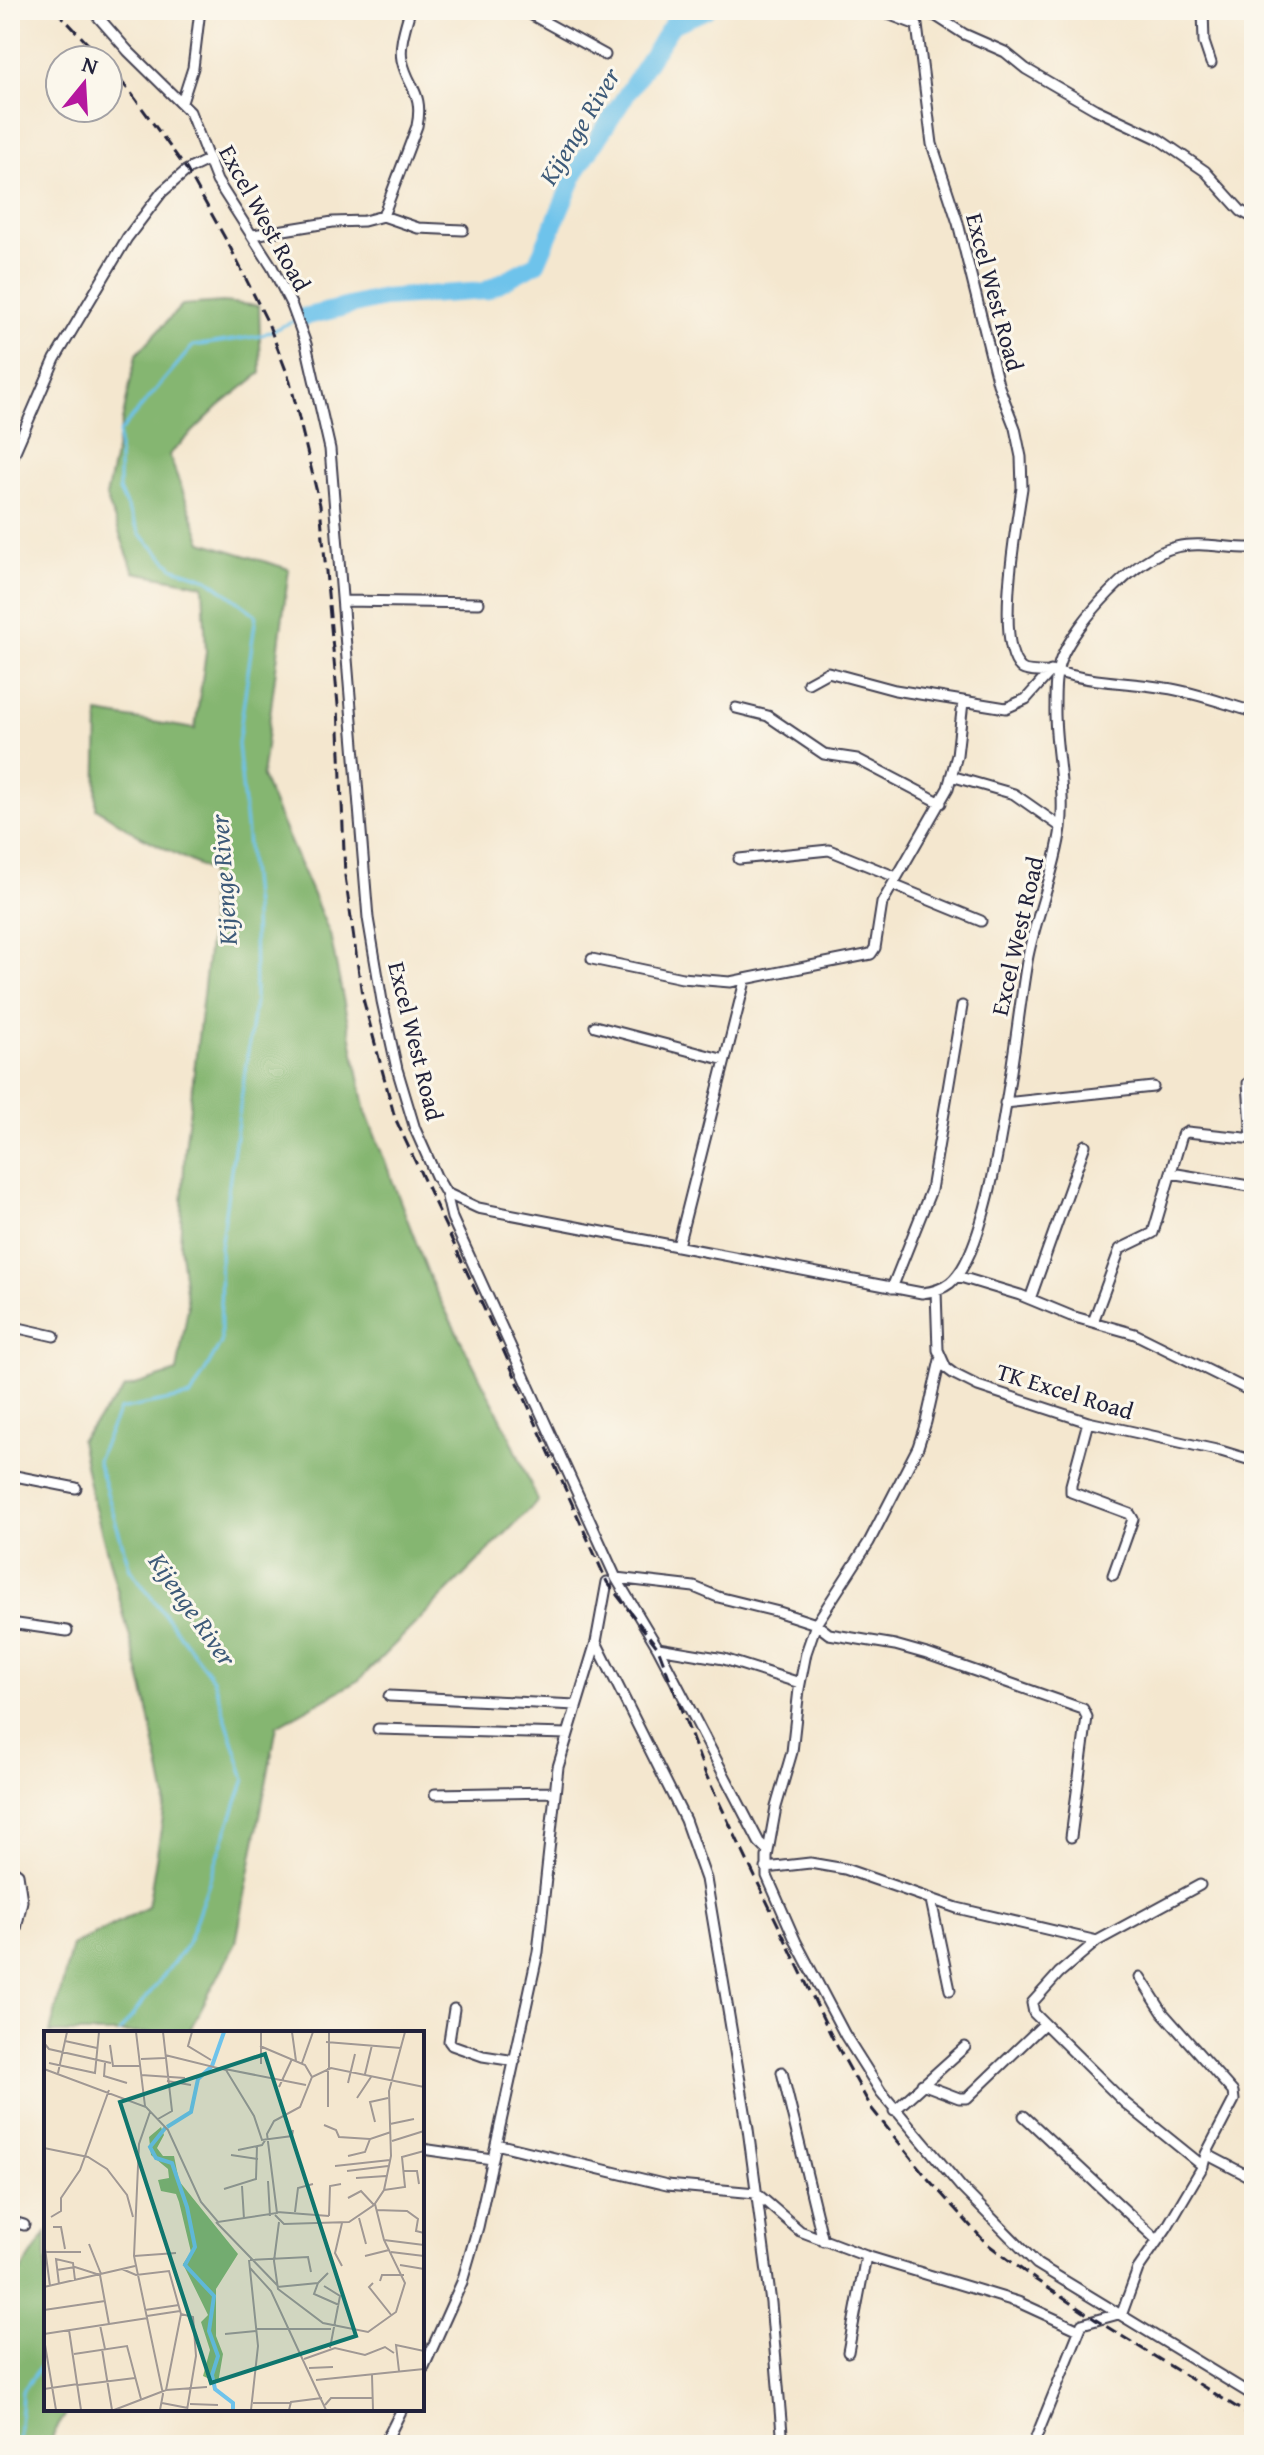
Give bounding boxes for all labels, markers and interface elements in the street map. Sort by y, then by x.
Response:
north arrow [44,44,124,124]
text: N [78,47,102,83]
water label: Kijenge River [528,59,630,193]
street label: Excel West Road [210,138,320,298]
street label: Excel West Road [957,209,1033,375]
water label: Kijenge River [199,812,247,948]
street label: Excel West Road [982,853,1052,1019]
street label: Excel West Road [379,958,453,1124]
street label: TK Excel Road [992,1354,1138,1428]
water label: Kijenge River [139,1543,247,1675]
inset map [44,2031,424,2411]

